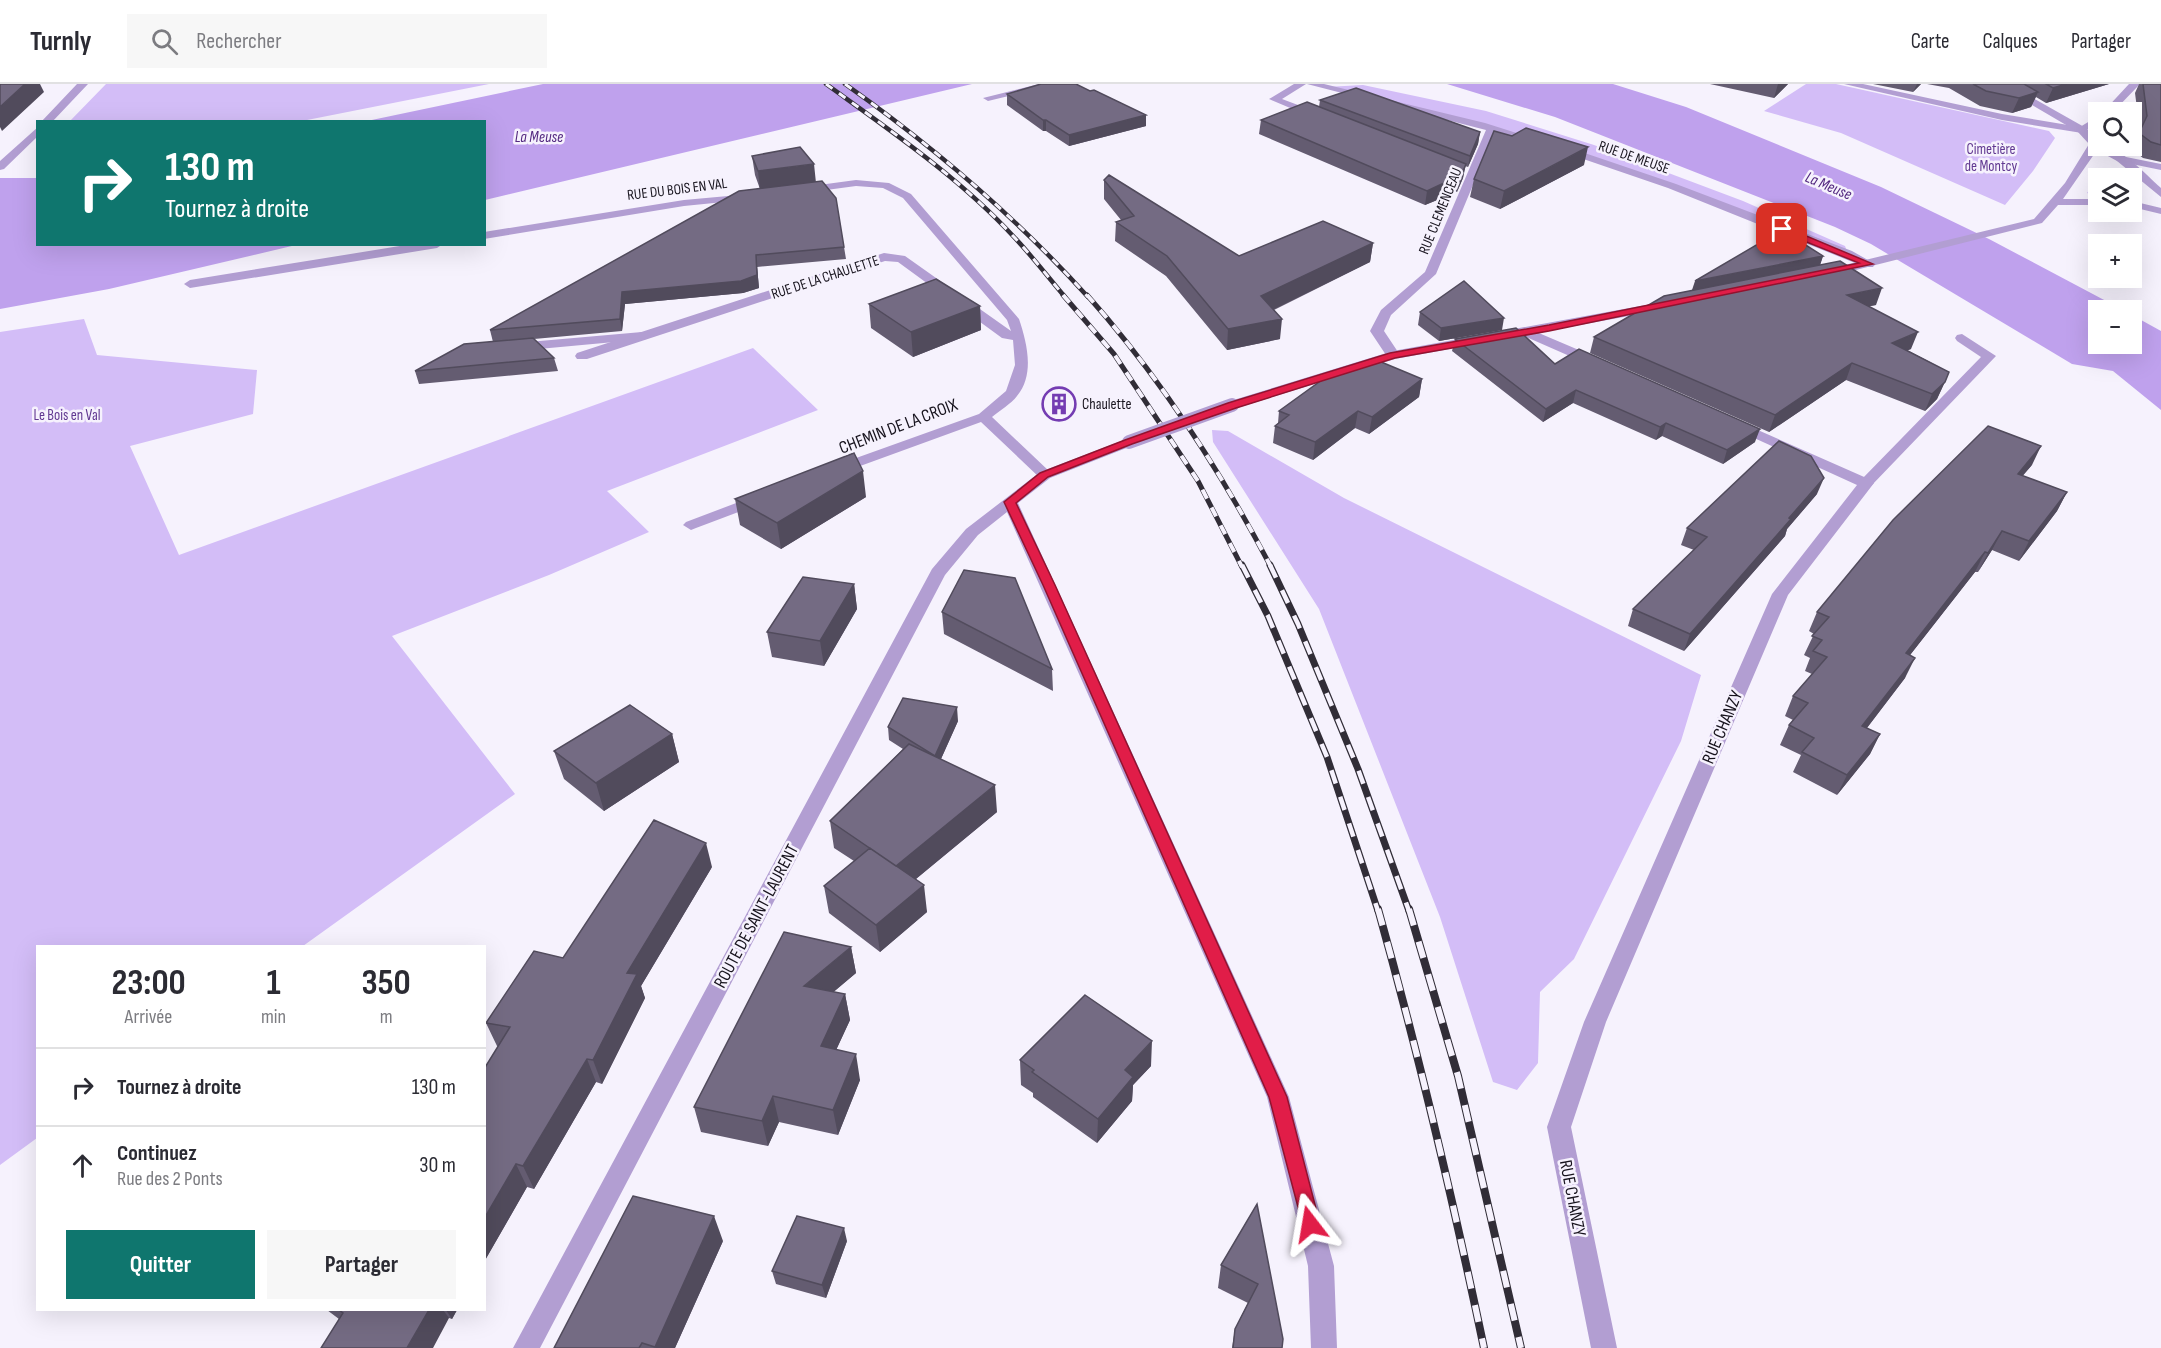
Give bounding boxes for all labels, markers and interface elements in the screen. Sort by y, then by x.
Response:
search box [127,14,547,68]
text: Turnly [30,25,91,58]
icon: search [148,25,181,58]
text: Rechercher [196,28,281,55]
text: Carte [1911,29,1950,54]
text: Calques [1983,29,2038,54]
text: Partager [2071,29,2131,54]
map controls [2088,102,2142,354]
button: search [2088,102,2142,156]
water label: La Meuse [515,128,563,147]
street label: RUE DE MEUSE [1596,136,1672,178]
park label: Cimetière de Montcy [1965,140,2017,176]
text: 130 m [165,142,255,193]
icon: right [66,144,144,222]
street label: RUE CLEMENCEAU [1414,165,1466,257]
water label: La Meuse [1802,168,1854,205]
button: layers [2088,168,2142,222]
street label: RUE DU BOIS EN VAL [626,174,729,205]
text: Tournez à droite [165,193,309,225]
pin [1756,203,1807,254]
icon: arrive [1765,212,1798,245]
button: + [2088,234,2142,288]
street label: RUE DE LA CHAULETTE [769,251,881,304]
button: − [2088,300,2142,354]
building icon: Chaulette [1041,386,1077,422]
street label: CHEMIN DE LA CROIX [836,394,961,459]
place label: Chaulette [1082,395,1132,414]
park label: Le Bois en Val [34,406,100,425]
street label: RUE CHANZY [1698,687,1747,767]
street label: ROUTE DE SAINT-LAURENT [710,841,803,992]
text: 23:00 [111,962,186,1005]
text: 1 [267,962,281,1005]
text: 350 [362,962,411,1005]
text: Arrivée [125,1005,172,1029]
text: min [261,1005,286,1029]
text: m [380,1005,392,1029]
icon: right [66,1071,99,1104]
text: Tournez à droite [117,1074,242,1101]
text: 130 m [412,1074,456,1101]
text: Continuez [117,1140,197,1167]
icon: ahead [66,1149,99,1182]
text: 30 m [419,1152,456,1179]
street label: RUE CHANZY [1555,1158,1590,1238]
text: Rue des 2 Ponts [117,1167,223,1191]
position arrow [1278,1192,1342,1256]
button: Quitter [66,1230,255,1299]
button: Partager [267,1230,456,1299]

